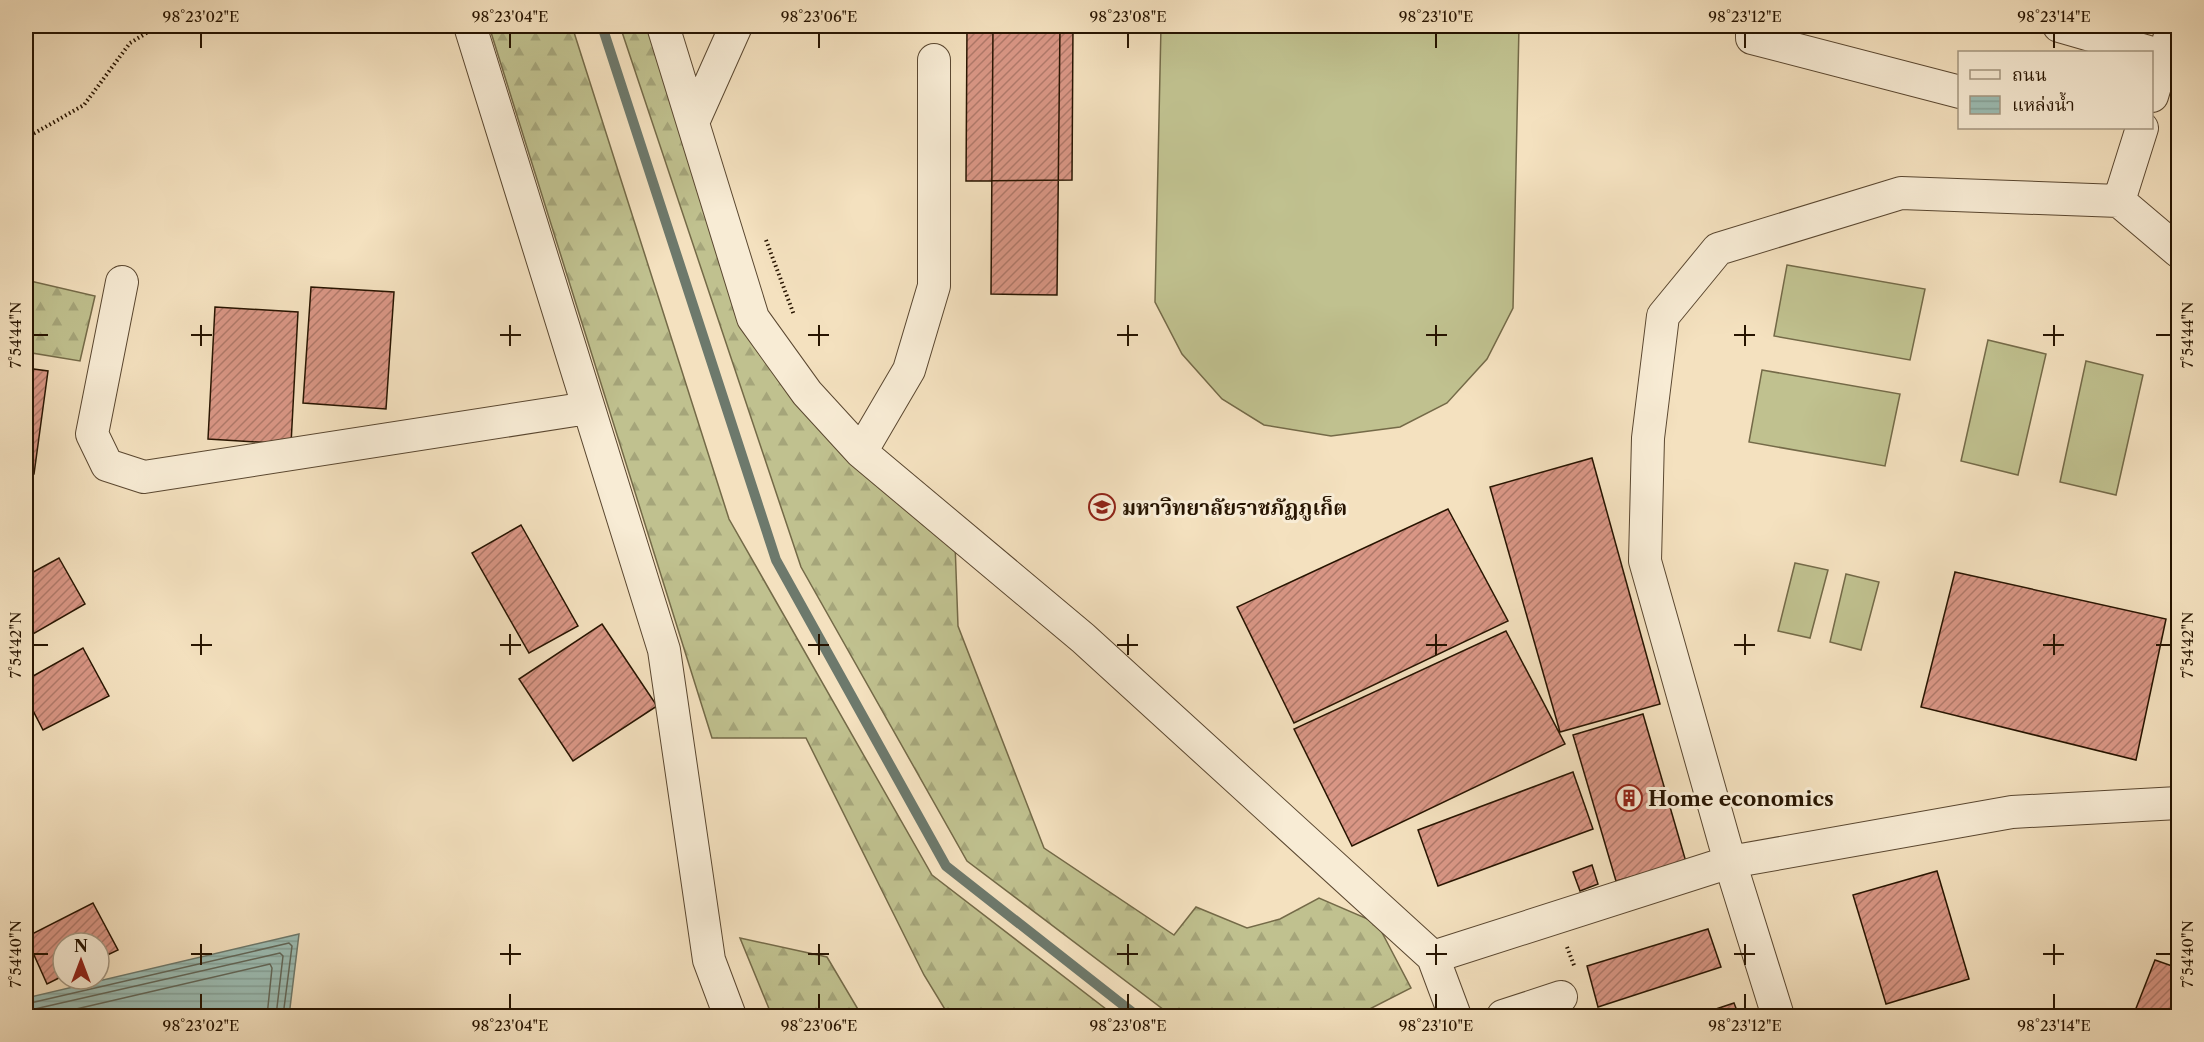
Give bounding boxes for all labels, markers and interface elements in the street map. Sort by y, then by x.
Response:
text: 98°23'02"E [163,7,239,26]
text: 98°23'04"E [472,7,548,26]
text: 98°23'06"E [781,7,857,26]
text: 98°23'08"E [1089,7,1167,26]
text: 98°23'10"E [1399,7,1473,26]
text: 98°23'12"E [1708,7,1782,26]
text: 98°23'14"E [2017,7,2091,26]
legend [1958,51,2153,129]
text: ถนน [2012,64,2047,86]
text: แหล่งน้ำ [2012,91,2075,116]
text: 7°54'44"N [6,302,25,368]
text: 7°54'44"N [2178,302,2197,368]
school or university icon: มหาวิทยาลัยราชภัฏภูเก็ต [1087,492,1117,522]
place label: มหาวิทยาลัยราชภัฏภูเก็ต [1122,495,1347,521]
text: 7°54'42"N [6,612,25,678]
text: 7°54'42"N [2178,612,2197,678]
building icon: Home economics [1614,783,1644,813]
place label: Home economics [1648,786,1834,811]
text: 7°54'40"N [6,920,25,988]
text: 7°54'40"N [2178,920,2197,988]
north arrow [51,931,111,991]
text: N [74,936,88,956]
text: 98°23'02"E [163,1016,239,1035]
text: 98°23'04"E [472,1016,548,1035]
text: 98°23'06"E [781,1016,857,1035]
text: 98°23'08"E [1089,1016,1167,1035]
text: 98°23'10"E [1399,1016,1473,1035]
text: 98°23'12"E [1708,1016,1782,1035]
text: 98°23'14"E [2017,1016,2091,1035]

